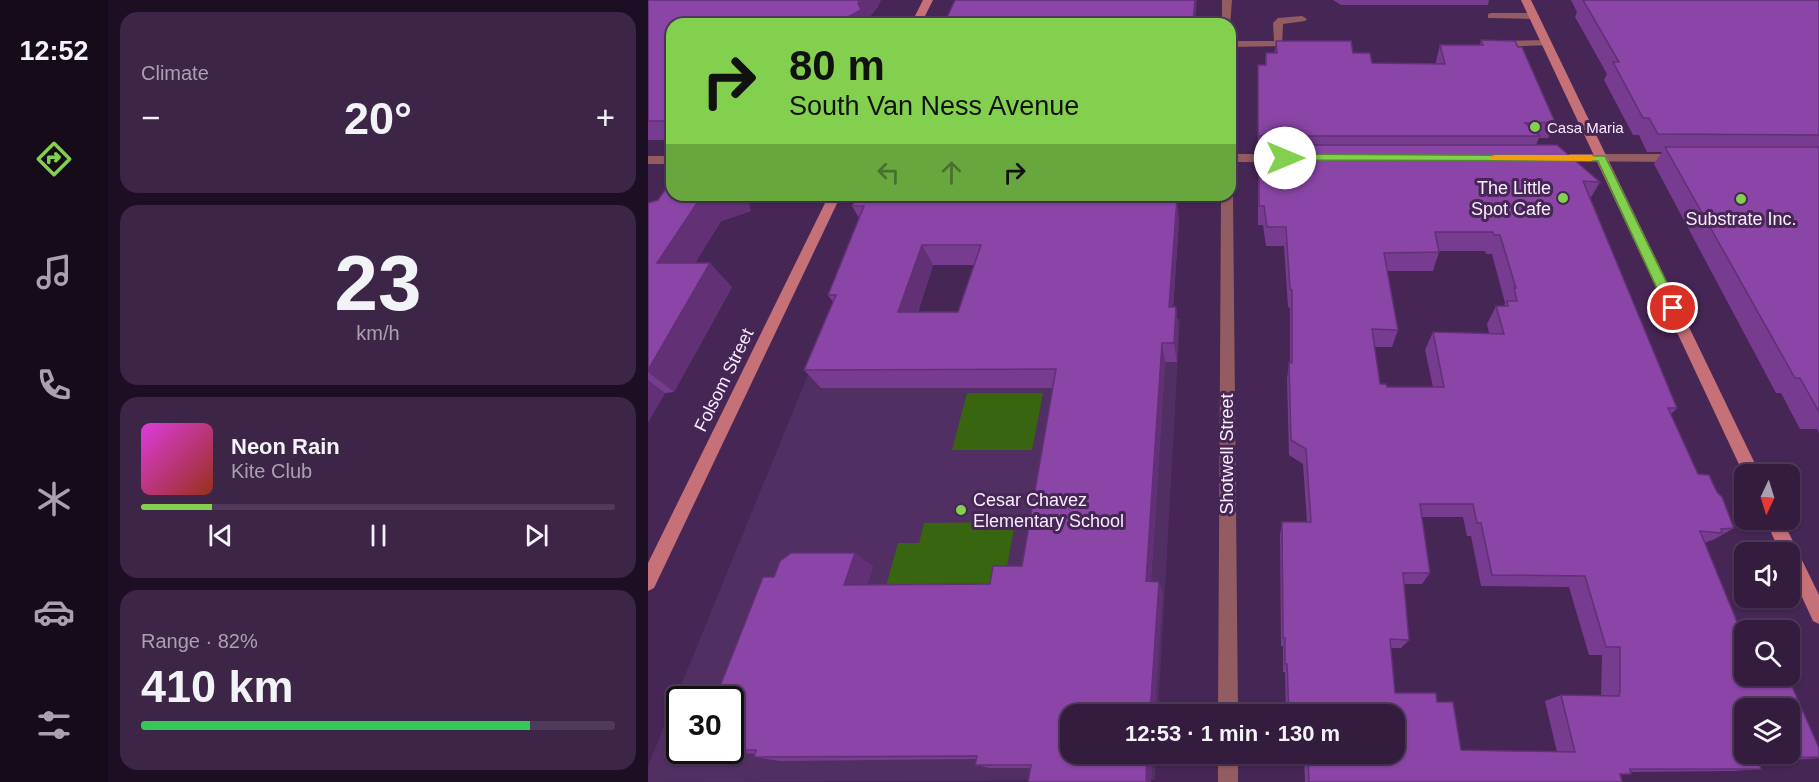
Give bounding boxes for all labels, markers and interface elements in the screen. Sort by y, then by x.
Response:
text: 12:52 [19,36,89,66]
icon: right [690,42,768,120]
text: 80 m [789,42,885,89]
text: Climate [141,62,209,84]
text: South Van Ness Avenue [789,91,1079,121]
text: 20° [344,93,412,144]
text: − [141,99,160,136]
text: + [596,99,615,136]
place label: Casa Maria [1547,119,1624,136]
marker: Casa Maria [1528,120,1542,134]
position arrow [1253,126,1317,190]
icon: directions [33,138,75,180]
icon: left [872,156,905,189]
icon: ahead [935,156,968,189]
icon: right [998,156,1031,189]
place label: The Little Spot Cafe [1471,178,1551,219]
marker: The Little Spot Cafe [1556,191,1570,205]
marker: Substrate Inc. [1734,192,1748,206]
place label: Substrate Inc. [1685,209,1797,229]
text: 23 [335,239,421,327]
icon: music [33,251,75,293]
pin [1647,282,1698,333]
icon: arrive [1656,291,1689,324]
text: km/h [356,322,400,344]
street label: Folsom Street [690,325,758,435]
icon: phone [33,364,75,406]
street label: Shotwell Street [1217,393,1237,515]
text: Neon Rain [231,434,340,459]
text: Kite Club [231,460,312,482]
north arrow [1734,464,1800,530]
map controls [1734,464,1800,764]
icon: climate [33,478,75,520]
place label: Cesar Chavez Elementary School [973,490,1124,531]
marker: Cesar Chavez Elementary School [954,503,968,517]
icon: previous [204,519,237,552]
icon: pause [362,519,395,552]
icon: next [520,519,553,552]
button: sound [1734,542,1800,608]
icon: car [33,591,75,633]
button: search [1734,620,1800,686]
text: Range · 82% [141,630,258,652]
text: 410 km [141,661,294,712]
speed limit sign: 30 [666,686,744,764]
button: layers [1734,698,1800,764]
icon: filters [33,704,75,746]
text: 12:53 · 1 min · 130 m [1125,721,1340,746]

